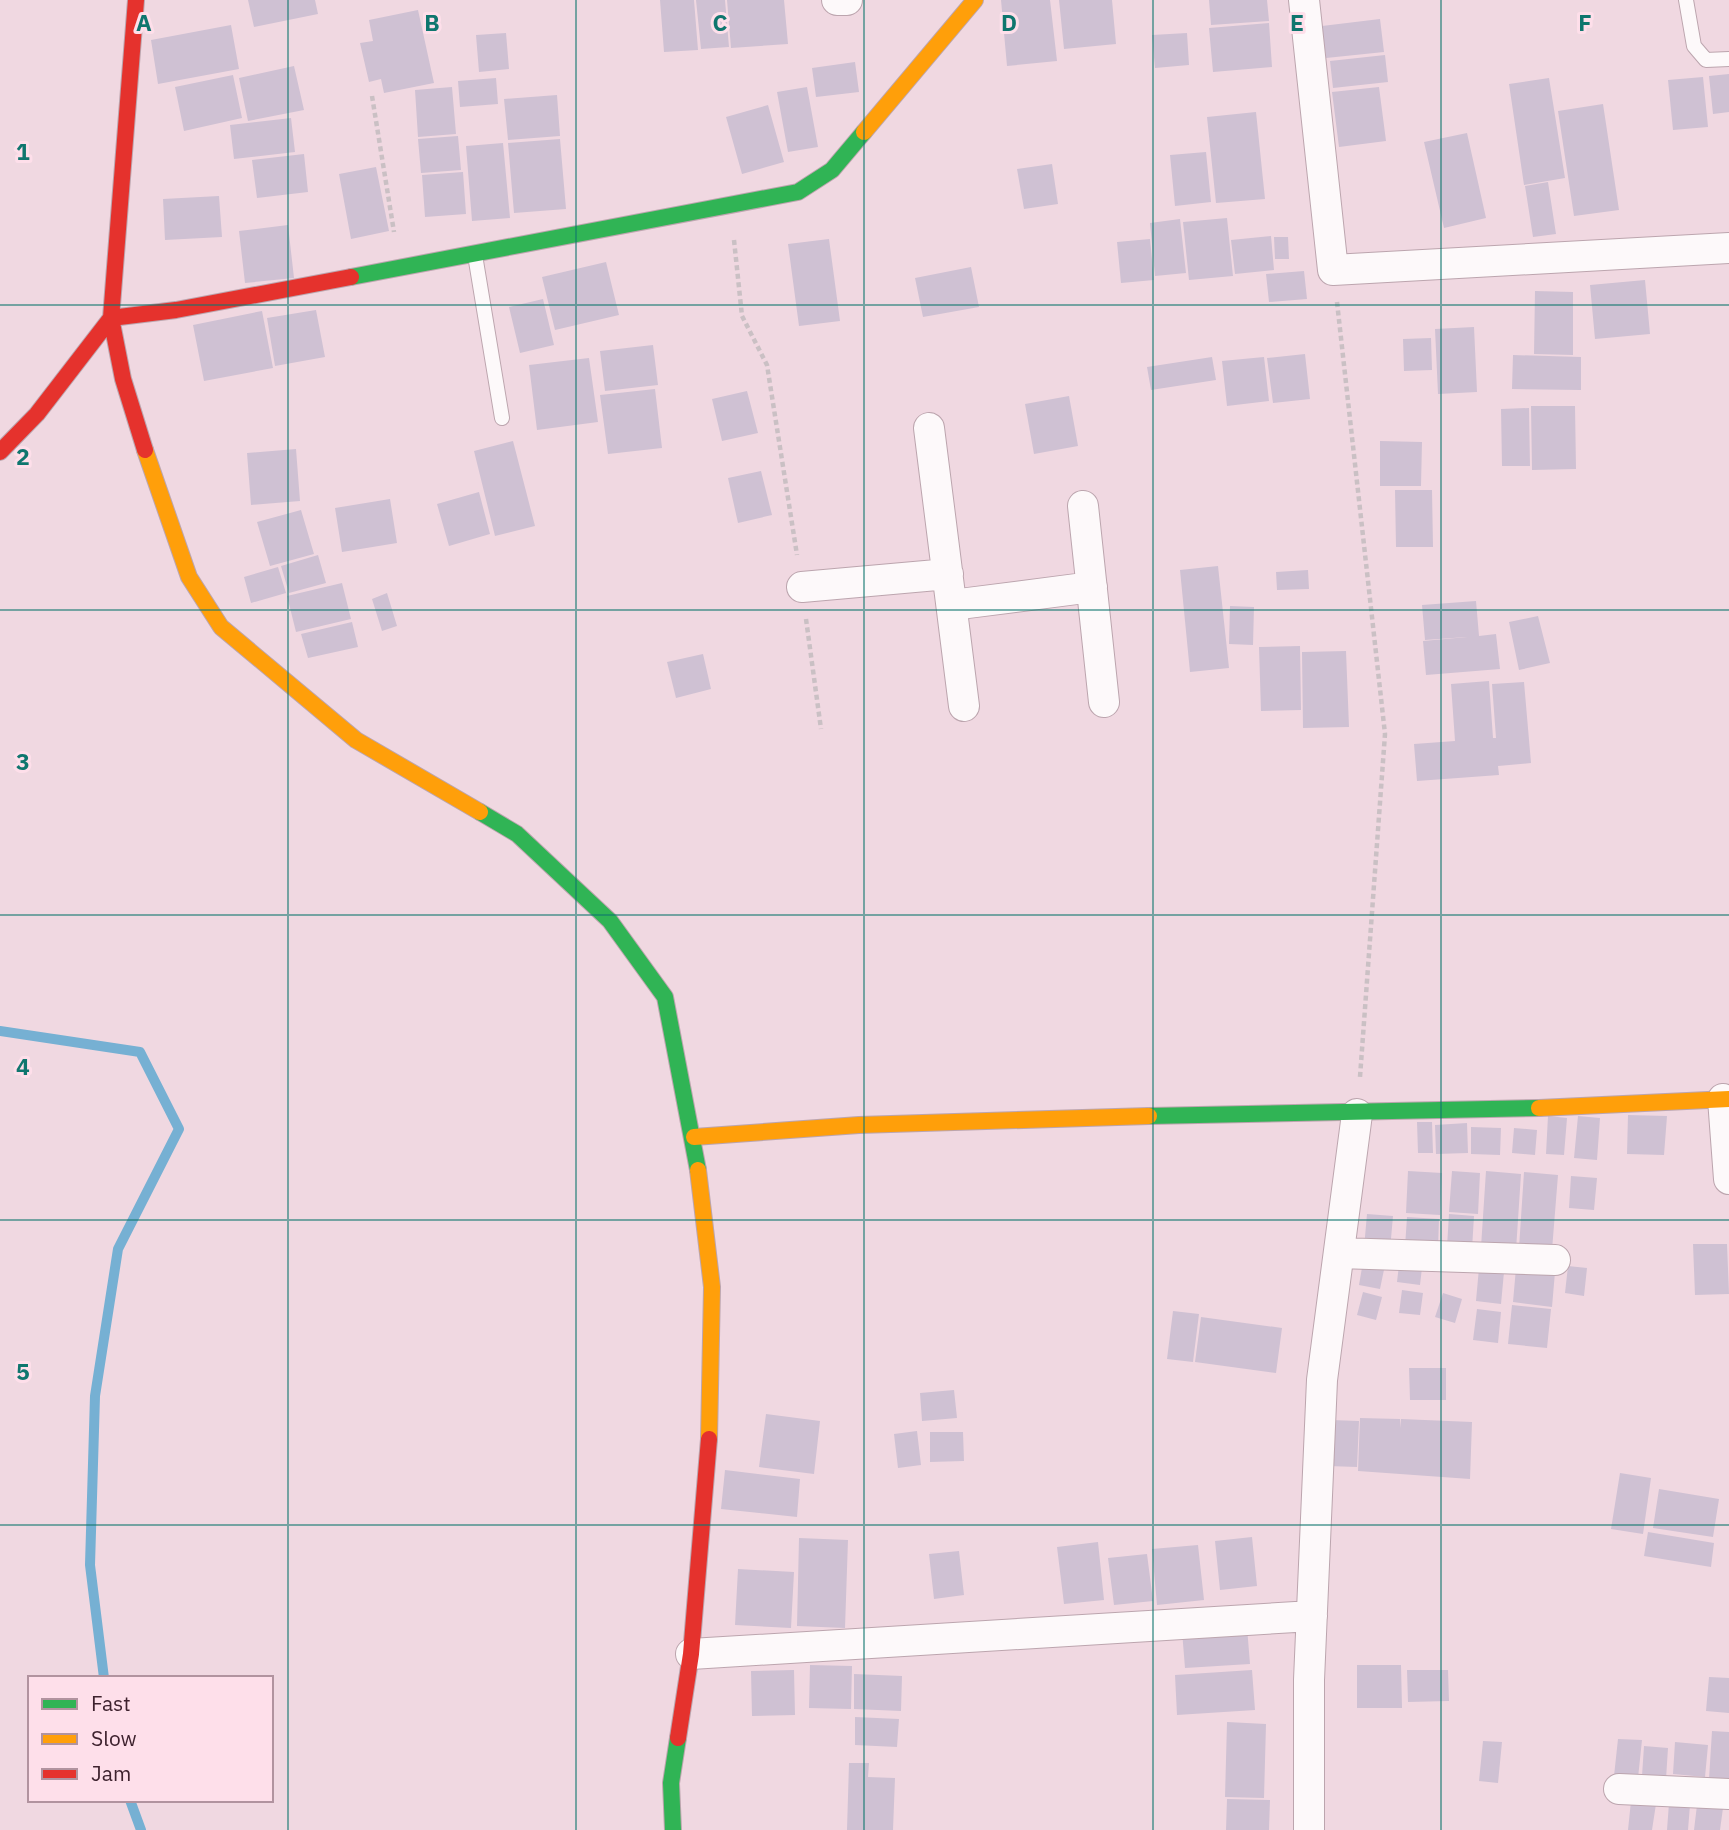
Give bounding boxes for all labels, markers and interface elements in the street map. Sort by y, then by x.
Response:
text: A [136,7,152,37]
text: B [424,7,440,37]
text: C [713,7,728,37]
text: D [1001,7,1017,37]
text: E [1290,7,1304,37]
text: F [1578,7,1592,37]
text: 1 [16,136,30,166]
text: 2 [16,441,30,471]
text: 3 [16,746,30,776]
text: 4 [16,1051,30,1081]
text: 5 [16,1356,30,1386]
legend [28,1676,273,1802]
text: Fast [91,1689,131,1717]
text: Slow [91,1724,137,1752]
text: Jam [91,1759,131,1787]

